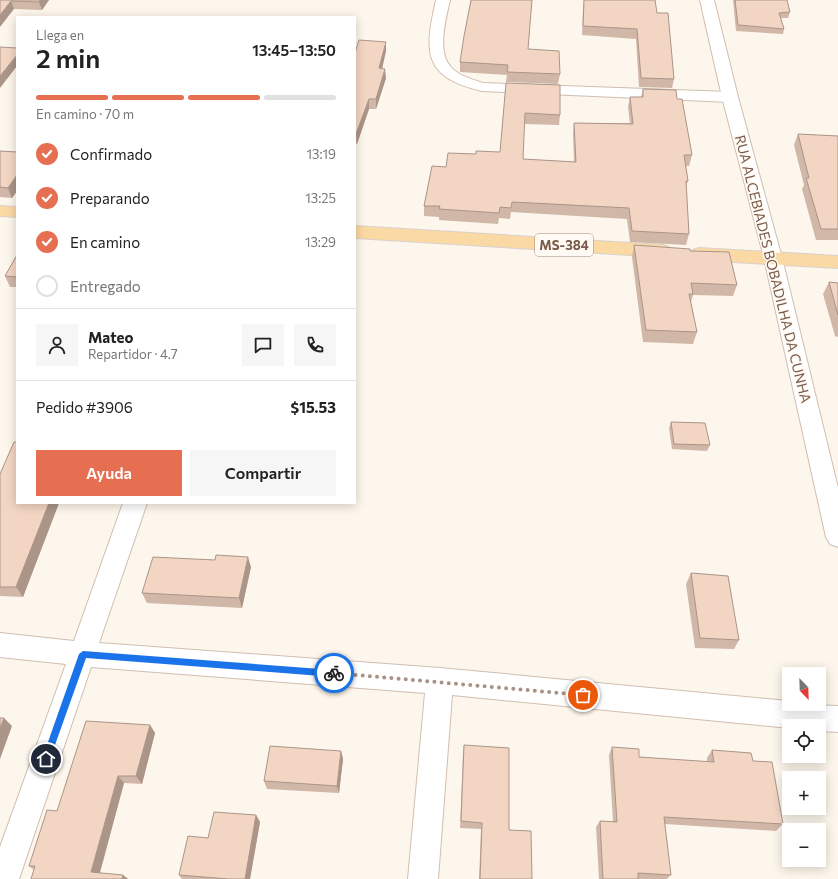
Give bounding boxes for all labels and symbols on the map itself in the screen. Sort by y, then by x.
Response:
street label: RUA ALCEBIADES BOBADILHA DA CUNHA [732,133,815,405]
road number: MS-384 [535,234,593,256]
courier [314,653,354,693]
north arrow [782,667,826,711]
pin [566,678,600,712]
pin [29,742,63,776]

